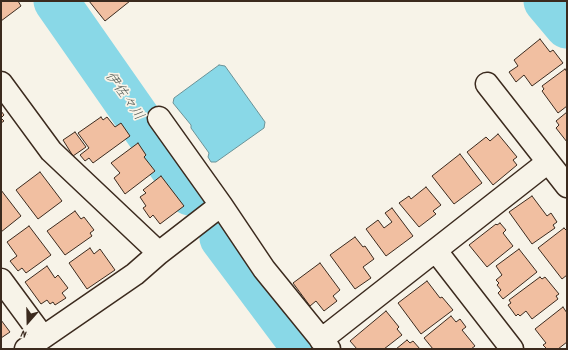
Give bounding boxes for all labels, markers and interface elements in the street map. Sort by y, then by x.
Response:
water label: 伊佐々川 [100,69,146,125]
north arrow [8,302,48,342]
text: N [19,325,29,342]

